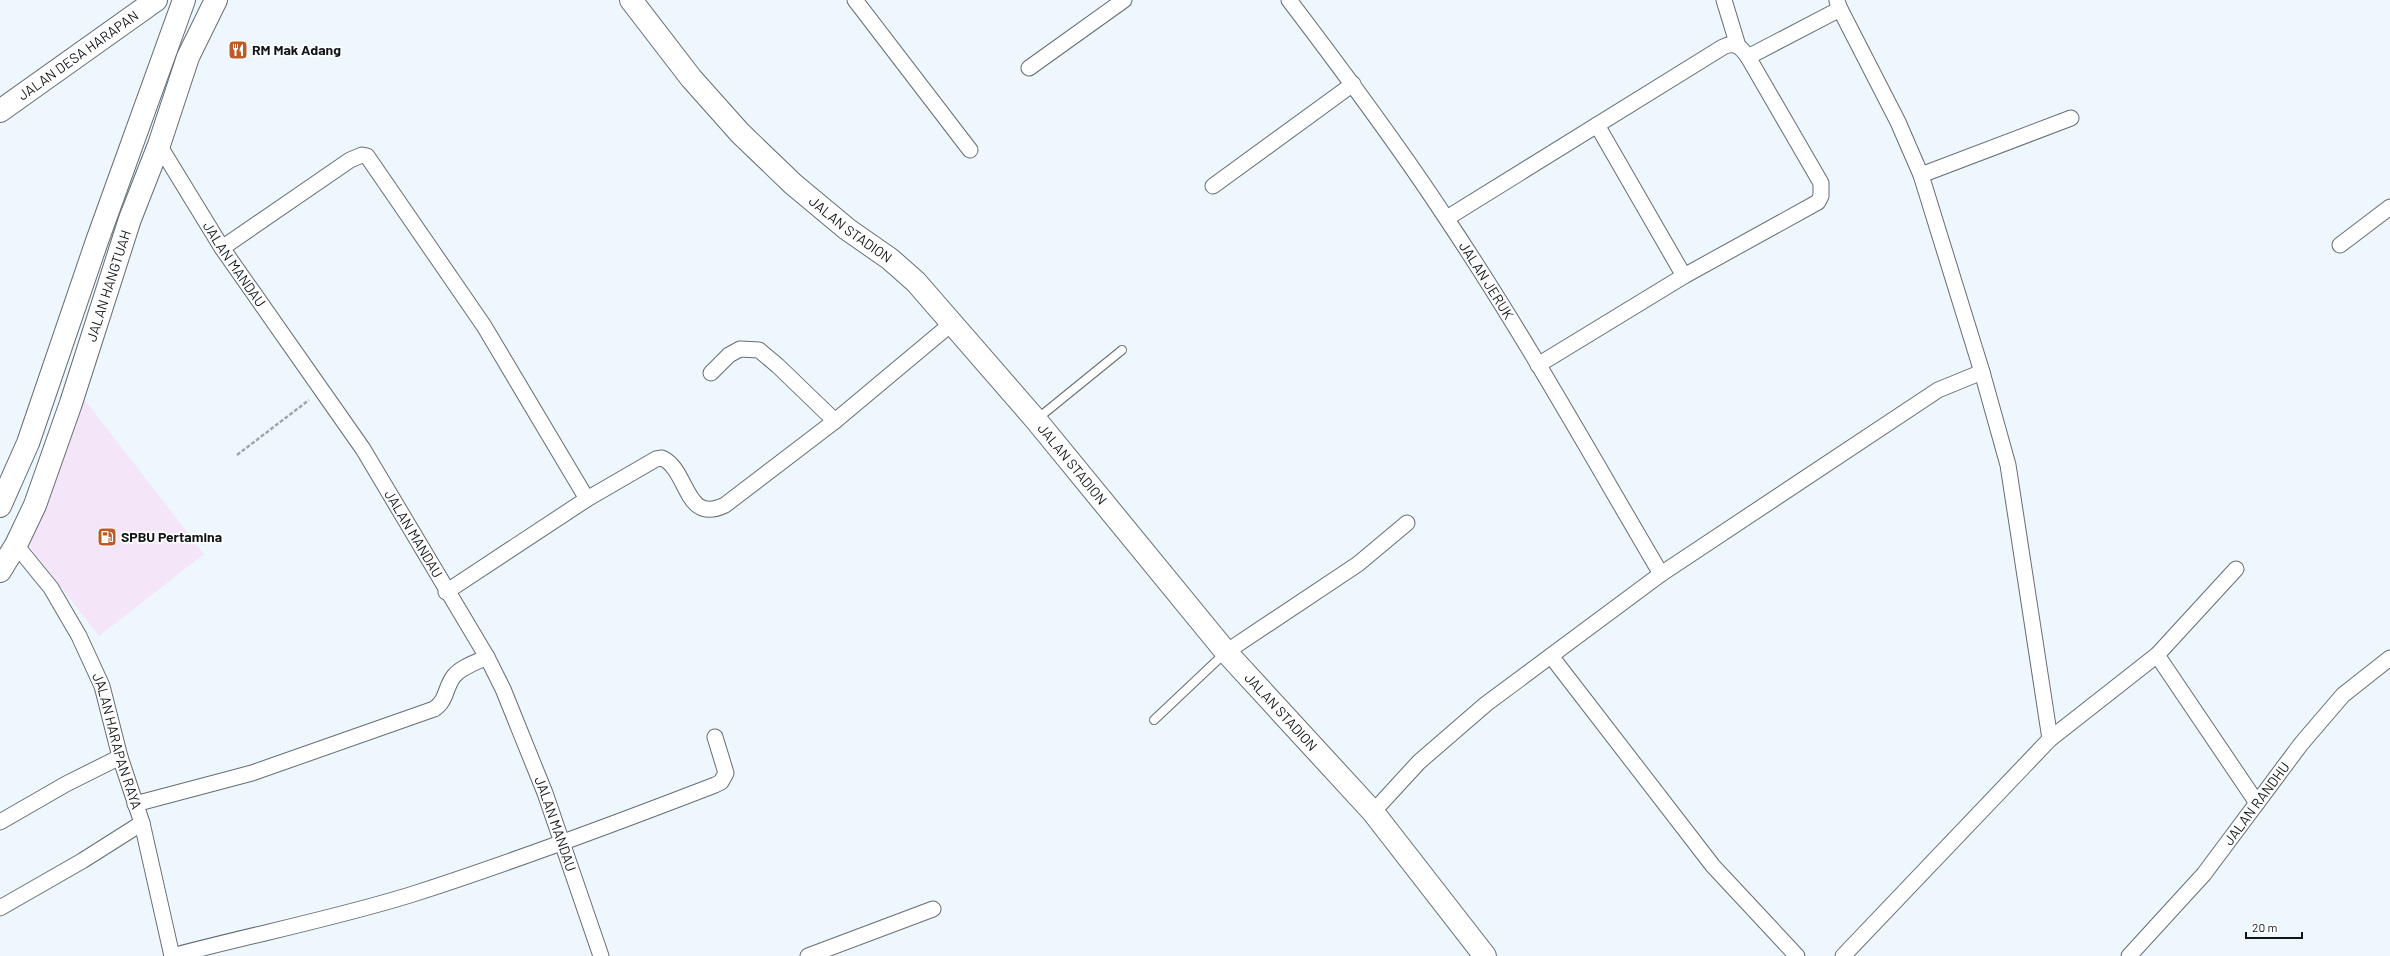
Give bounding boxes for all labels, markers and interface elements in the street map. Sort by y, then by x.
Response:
street label: JALAN DESA HARAPAN [14,6,141,104]
restaurant icon: RM Mak Adang [227,39,249,61]
place label: RM Mak Adang [252,41,341,58]
street label: JALAN STADION [806,192,896,266]
street label: JALAN MANDAU [200,218,270,310]
street label: JALAN HANGTUAH [82,228,134,344]
street label: JALAN JERUK [1456,238,1518,322]
street label: JALAN STADION [1034,420,1111,508]
street label: JALAN MANDAU [381,486,447,581]
fuel station icon: SPBU Pertamina [96,526,118,548]
place label: SPBU Pertamina [121,528,222,545]
street label: JALAN STADION [1241,669,1321,754]
street label: JALAN HARAPAN RAYA [89,670,146,812]
street label: JALAN RANDHU [2220,758,2293,848]
street label: JALAN MANDAU [531,774,580,873]
scale bar [2246,914,2302,940]
text: 20 m [2252,920,2278,934]

